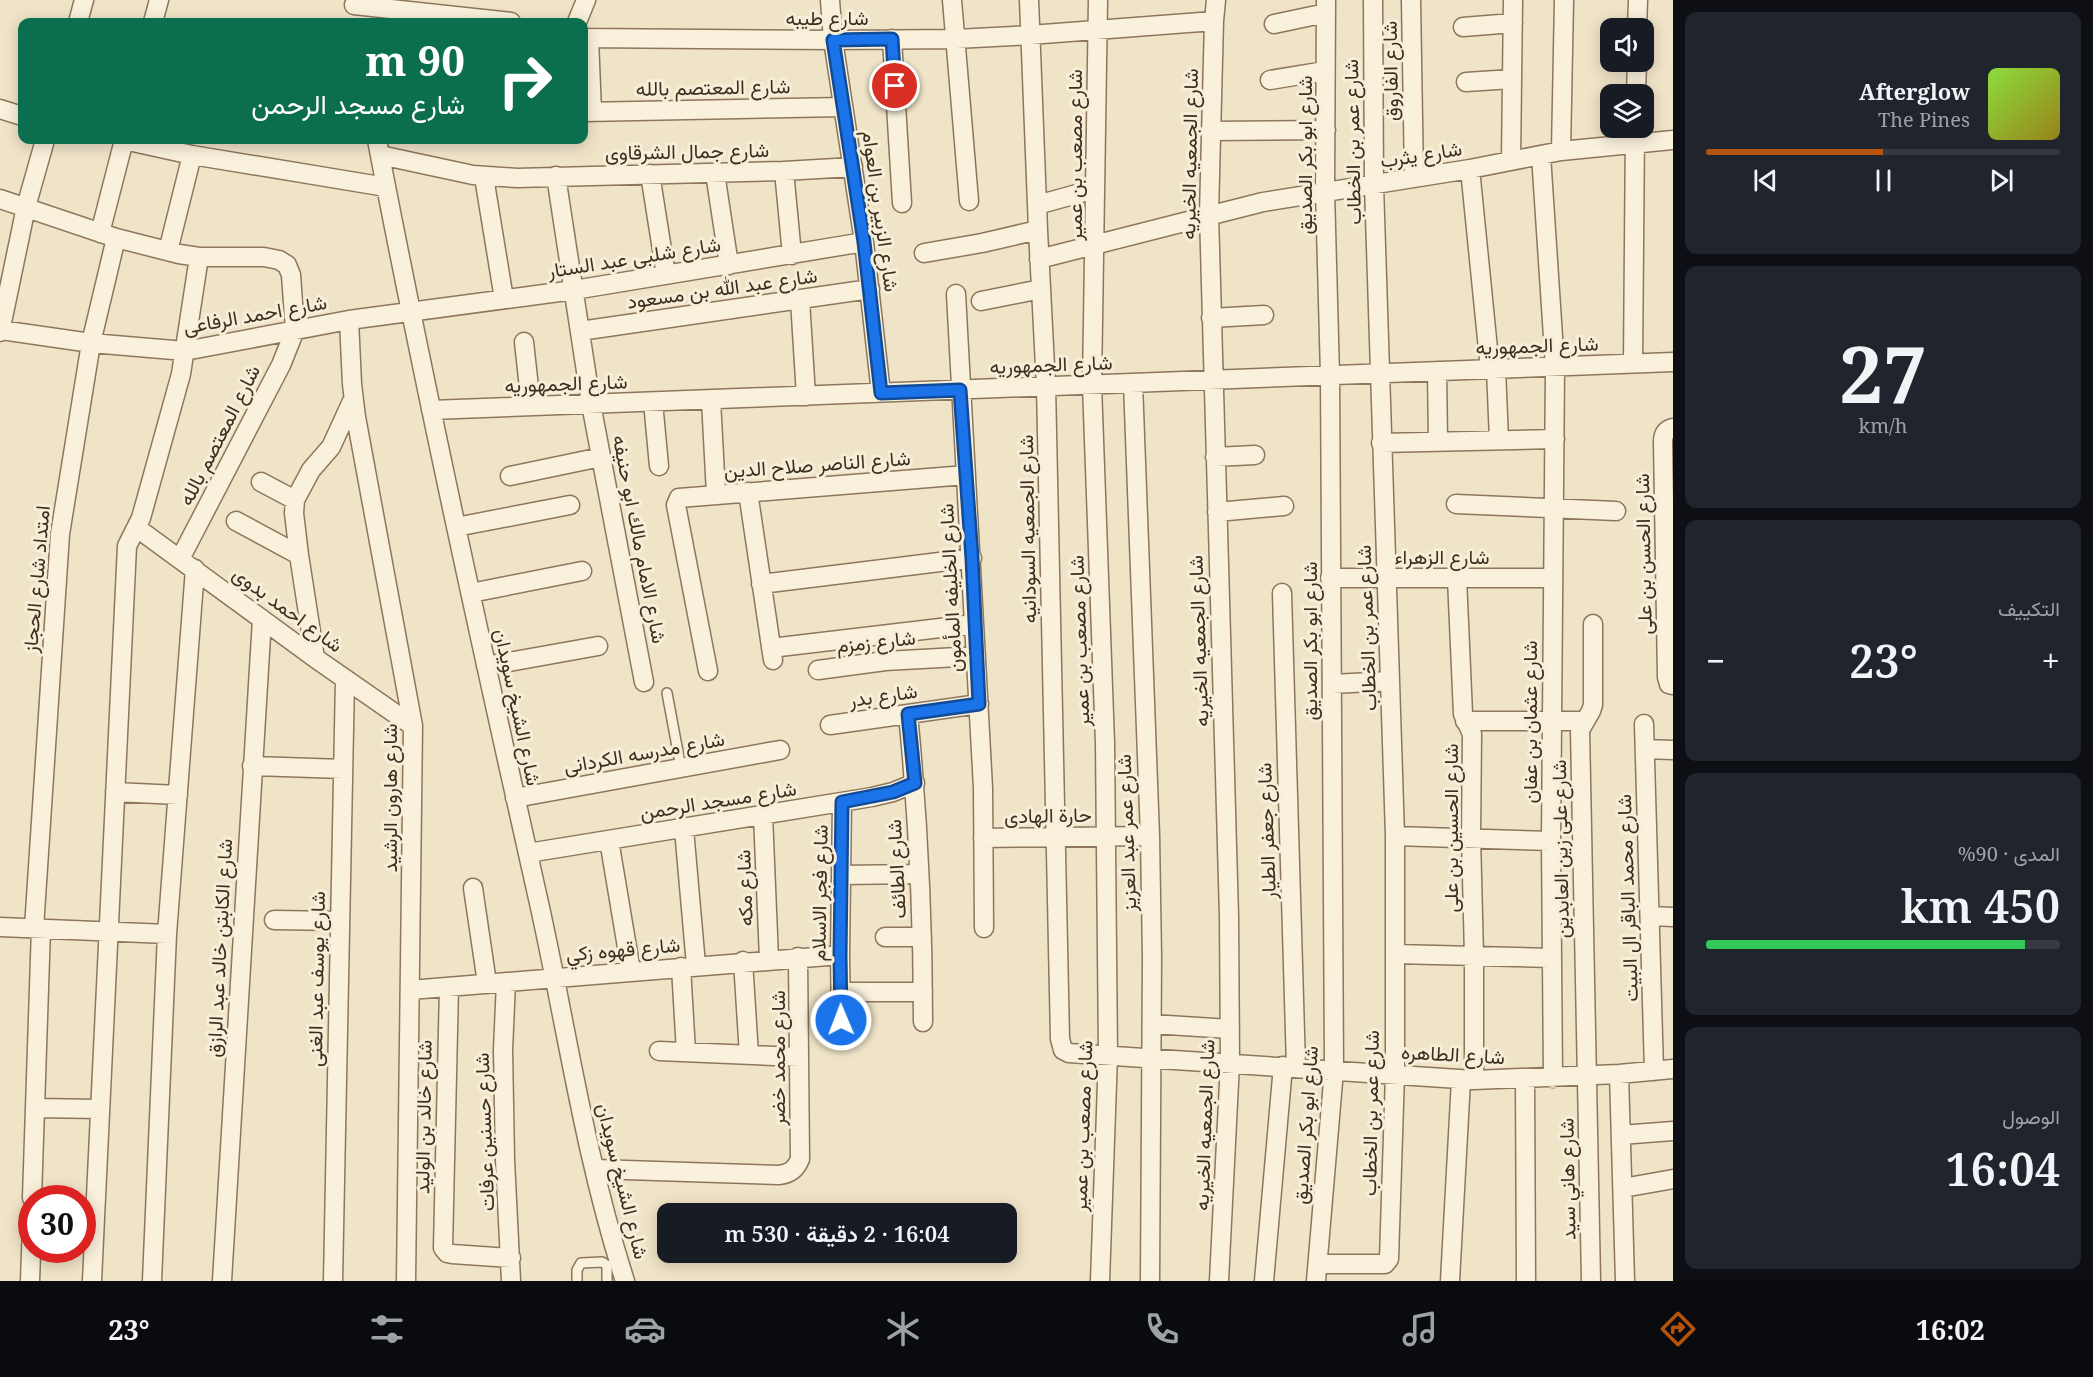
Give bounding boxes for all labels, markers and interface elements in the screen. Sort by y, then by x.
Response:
street label: شارع طيبه [785,4,869,32]
map controls [1600,18,1654,138]
button: sound [1600,18,1654,72]
street label: شارع الفاروق [1376,21,1405,121]
text: 90 m [365,31,465,88]
icon: right [486,42,564,120]
street label: شارع عمر بن الخطاب [1337,59,1368,225]
pin [869,60,920,111]
street label: شارع الجمعيه الخيريه [1174,68,1205,240]
icon: arrive [878,69,911,102]
street label: شارع مصعب بن عمير [1061,69,1089,242]
street label: شارع المعتصم بالله [635,72,791,103]
street label: شارع ابو بكر الصديق [1291,76,1319,234]
text: Afterglow [1859,76,1970,106]
button: layers [1600,84,1654,138]
text: شارع مسجد الرحمن [251,85,465,122]
text: The Pines [1878,106,1970,133]
street label: شارع الزبير بن العوام [855,129,906,294]
street label: شارع يثرب [1378,134,1464,175]
street label: شارع جمال الشرقاوى [605,136,770,167]
icon: previous [1749,164,1782,197]
icon: pause [1867,164,1900,197]
icon: next [1985,164,2018,197]
street label: شارع شلبى عبد الستار [545,230,723,285]
street label: شارع عبد الله بن مسعود [625,261,819,316]
street label: شارع احمد الرفاعى [181,288,329,341]
text: 27 [1839,320,1927,426]
street label: شارع الجمهوريه [1475,329,1599,362]
street label: شارع الجمهوريه [989,348,1113,381]
street label: شارع المعتصم بالله [172,360,267,510]
street label: شارع الجمهوريه [504,367,628,400]
text: km/h [1858,412,1908,439]
street label: شارع الامام مالك ابو حنيفه [606,432,673,646]
street label: شارع الجمعيه السودانيه [1012,434,1043,624]
street label: شارع الناصر صلاح الدين [723,444,911,485]
street label: شارع الحسن بن على [1628,473,1659,635]
street label: شارع الخليفه المأمون [932,503,969,673]
street label: امتداد شارع الحجاز [16,504,57,655]
street label: شارع الزهراء [1395,543,1489,571]
street label: شارع عمر بن الخطاب [1350,545,1383,711]
street label: شارع مصعب بن عمير [1063,555,1097,728]
street label: شارع الجمعيه الخيريه [1182,555,1215,727]
street label: شارع احمد بدوى [227,560,349,659]
street label: شارع ابو بكر الصديق [1296,562,1324,720]
text: التكييف [1998,595,2060,622]
street label: شارع زمزم [835,623,917,660]
street label: شارع الشيخ سويدان [487,626,548,788]
text: 23° [1849,630,1918,691]
text: − [1706,638,1725,683]
text: + [2042,638,2060,683]
street label: شارع عثمان بن عفان [1516,640,1544,804]
street label: شارع بدر [846,677,919,714]
street label: شارع هارون الرشيد [376,724,404,872]
street label: شارع مدرسه الكردانى [561,725,727,780]
street label: شارع الحسين بن على [1437,743,1465,913]
street label: شارع عمر عبد العزيز [1110,754,1143,913]
street label: شارع على زين العابدين [1545,759,1576,939]
street label: شارع جعفر الطيار [1250,762,1283,901]
street label: شارع مسجد الرحمن [638,774,798,827]
street label: شارع محمد الباقر ال البيت [1610,794,1645,1002]
street label: حارة الهادى [1004,801,1092,829]
street label: شارع الطائف [880,819,913,919]
street label: شارع فجر الاسلام [804,824,835,962]
street label: شارع الكابتن خالد عبد الرازق [200,838,239,1058]
text: المدى · 90% [1958,840,2060,867]
street label: شارع مكه [729,849,760,927]
text: 450 km [1901,875,2060,936]
street label: شارع يوسف عبد الغنى [301,891,332,1067]
street label: شارع قهوه زكي [565,931,682,971]
position arrow [809,988,873,1052]
street label: شارع محمد خضر [764,990,792,1127]
street label: شارع عمر بن الخطاب [1355,1030,1386,1196]
street label: شارع الطاهره [1400,1038,1506,1071]
street label: شارع الجمعيه الخيريه [1188,1039,1221,1211]
street label: شارع خالد بن الوليد [408,1040,439,1194]
street label: شارع مصعب بن عمير [1065,1040,1099,1213]
street label: شارع ابو بكر الصديق [1286,1045,1325,1205]
street label: شارع حسنين عرفات [468,1052,501,1212]
street label: شارع الشيخ سويدان [590,1100,655,1262]
text: الوصول [2002,1103,2060,1130]
street label: شارع هاني سيد [1552,1118,1586,1240]
text: 16:04 [1945,1138,2060,1199]
speed limit sign: 30 [18,1185,96,1263]
text: 16:04 · 2 دقيقة · 530 m [724,1218,950,1248]
icon: filters [366,1308,408,1350]
icon: car [624,1308,666,1350]
icon: climate [882,1308,924,1350]
icon: phone [1141,1308,1183,1350]
icon: music [1399,1308,1441,1350]
icon: directions [1657,1308,1699,1350]
text: 23° [108,1311,150,1348]
text: 16:02 [1916,1311,1985,1348]

